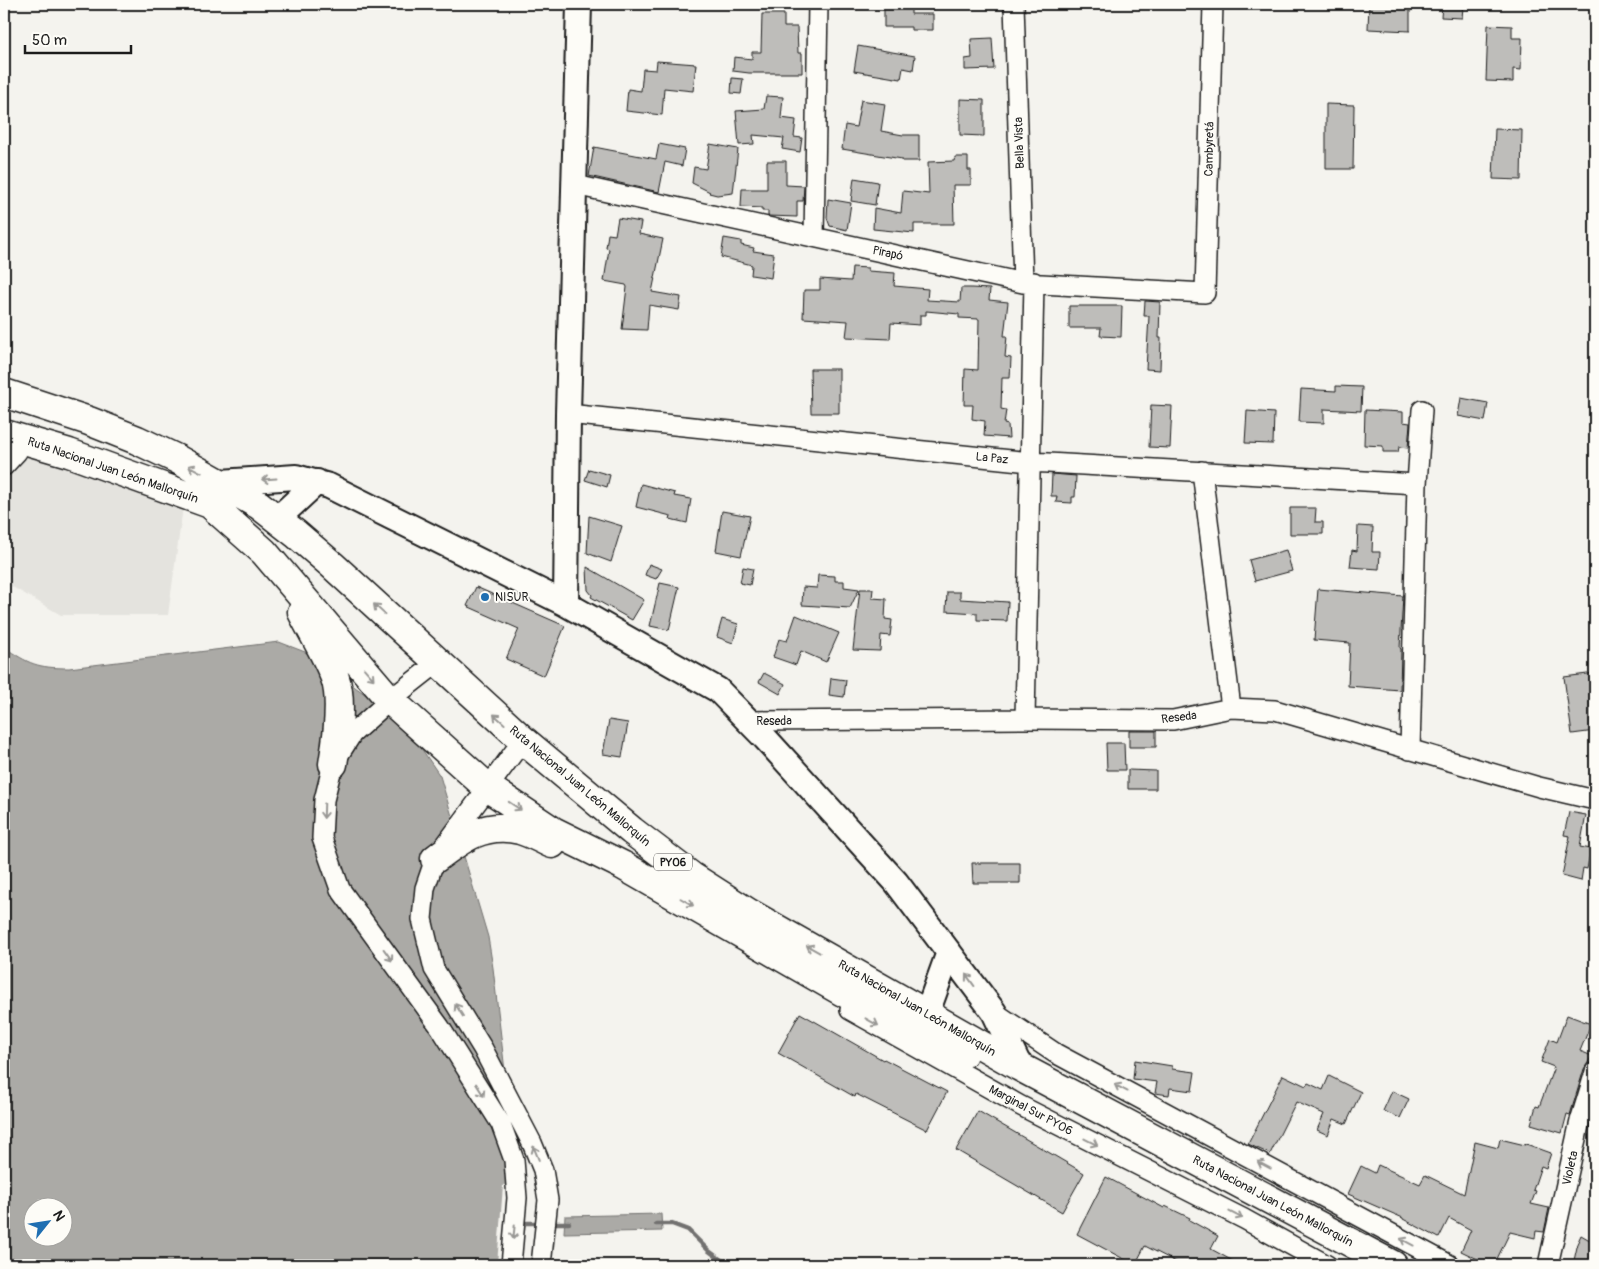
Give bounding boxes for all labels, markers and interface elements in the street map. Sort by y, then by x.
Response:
scale bar [25,22,131,54]
text: 50 m [32,31,67,50]
street label: Bella Vista [1011,116,1028,169]
street label: Cambyretá [1202,121,1217,177]
street label: Pirapó [871,243,905,264]
street label: Ruta Nacional Juan León Mallorquín [25,434,200,507]
street label: La Paz [975,449,1009,468]
one-way arrow [189,463,203,473]
one-way arrow [261,474,277,483]
place label: NISUR [495,590,528,605]
marker: NISUR [479,591,491,603]
one-way arrow [373,603,386,615]
one-way arrow [363,668,374,681]
street label: Reseda [1160,708,1198,727]
one-way arrow [493,713,506,725]
street label: Reseda [756,714,792,729]
street label: Ruta Nacional Juan León Mallorquín [506,723,653,850]
one-way arrow [508,801,522,811]
one-way arrow [319,803,328,819]
road number: PY06 [654,854,692,870]
one-way arrow [680,898,694,908]
one-way arrow [805,944,820,954]
one-way arrow [383,948,393,962]
street label: Ruta Nacional Juan León Mallorquín [835,957,998,1060]
one-way arrow [964,973,975,987]
one-way arrow [454,1003,464,1017]
one-way arrow [864,1018,878,1028]
one-way arrow [475,1082,485,1096]
street label: Marginal Sur PY06 [986,1082,1075,1139]
one-way arrow [1114,1083,1129,1092]
one-way arrow [1084,1137,1099,1147]
one-way arrow [531,1146,540,1161]
street label: Violeta [1559,1149,1582,1187]
street label: Ruta Nacional Juan León Mallorquín [1190,1153,1356,1250]
one-way arrow [1257,1160,1272,1169]
north arrow [22,1196,72,1246]
text: N [49,1207,69,1224]
one-way arrow [1229,1210,1244,1220]
one-way arrow [509,1223,519,1239]
one-way arrow [1400,1237,1415,1247]

